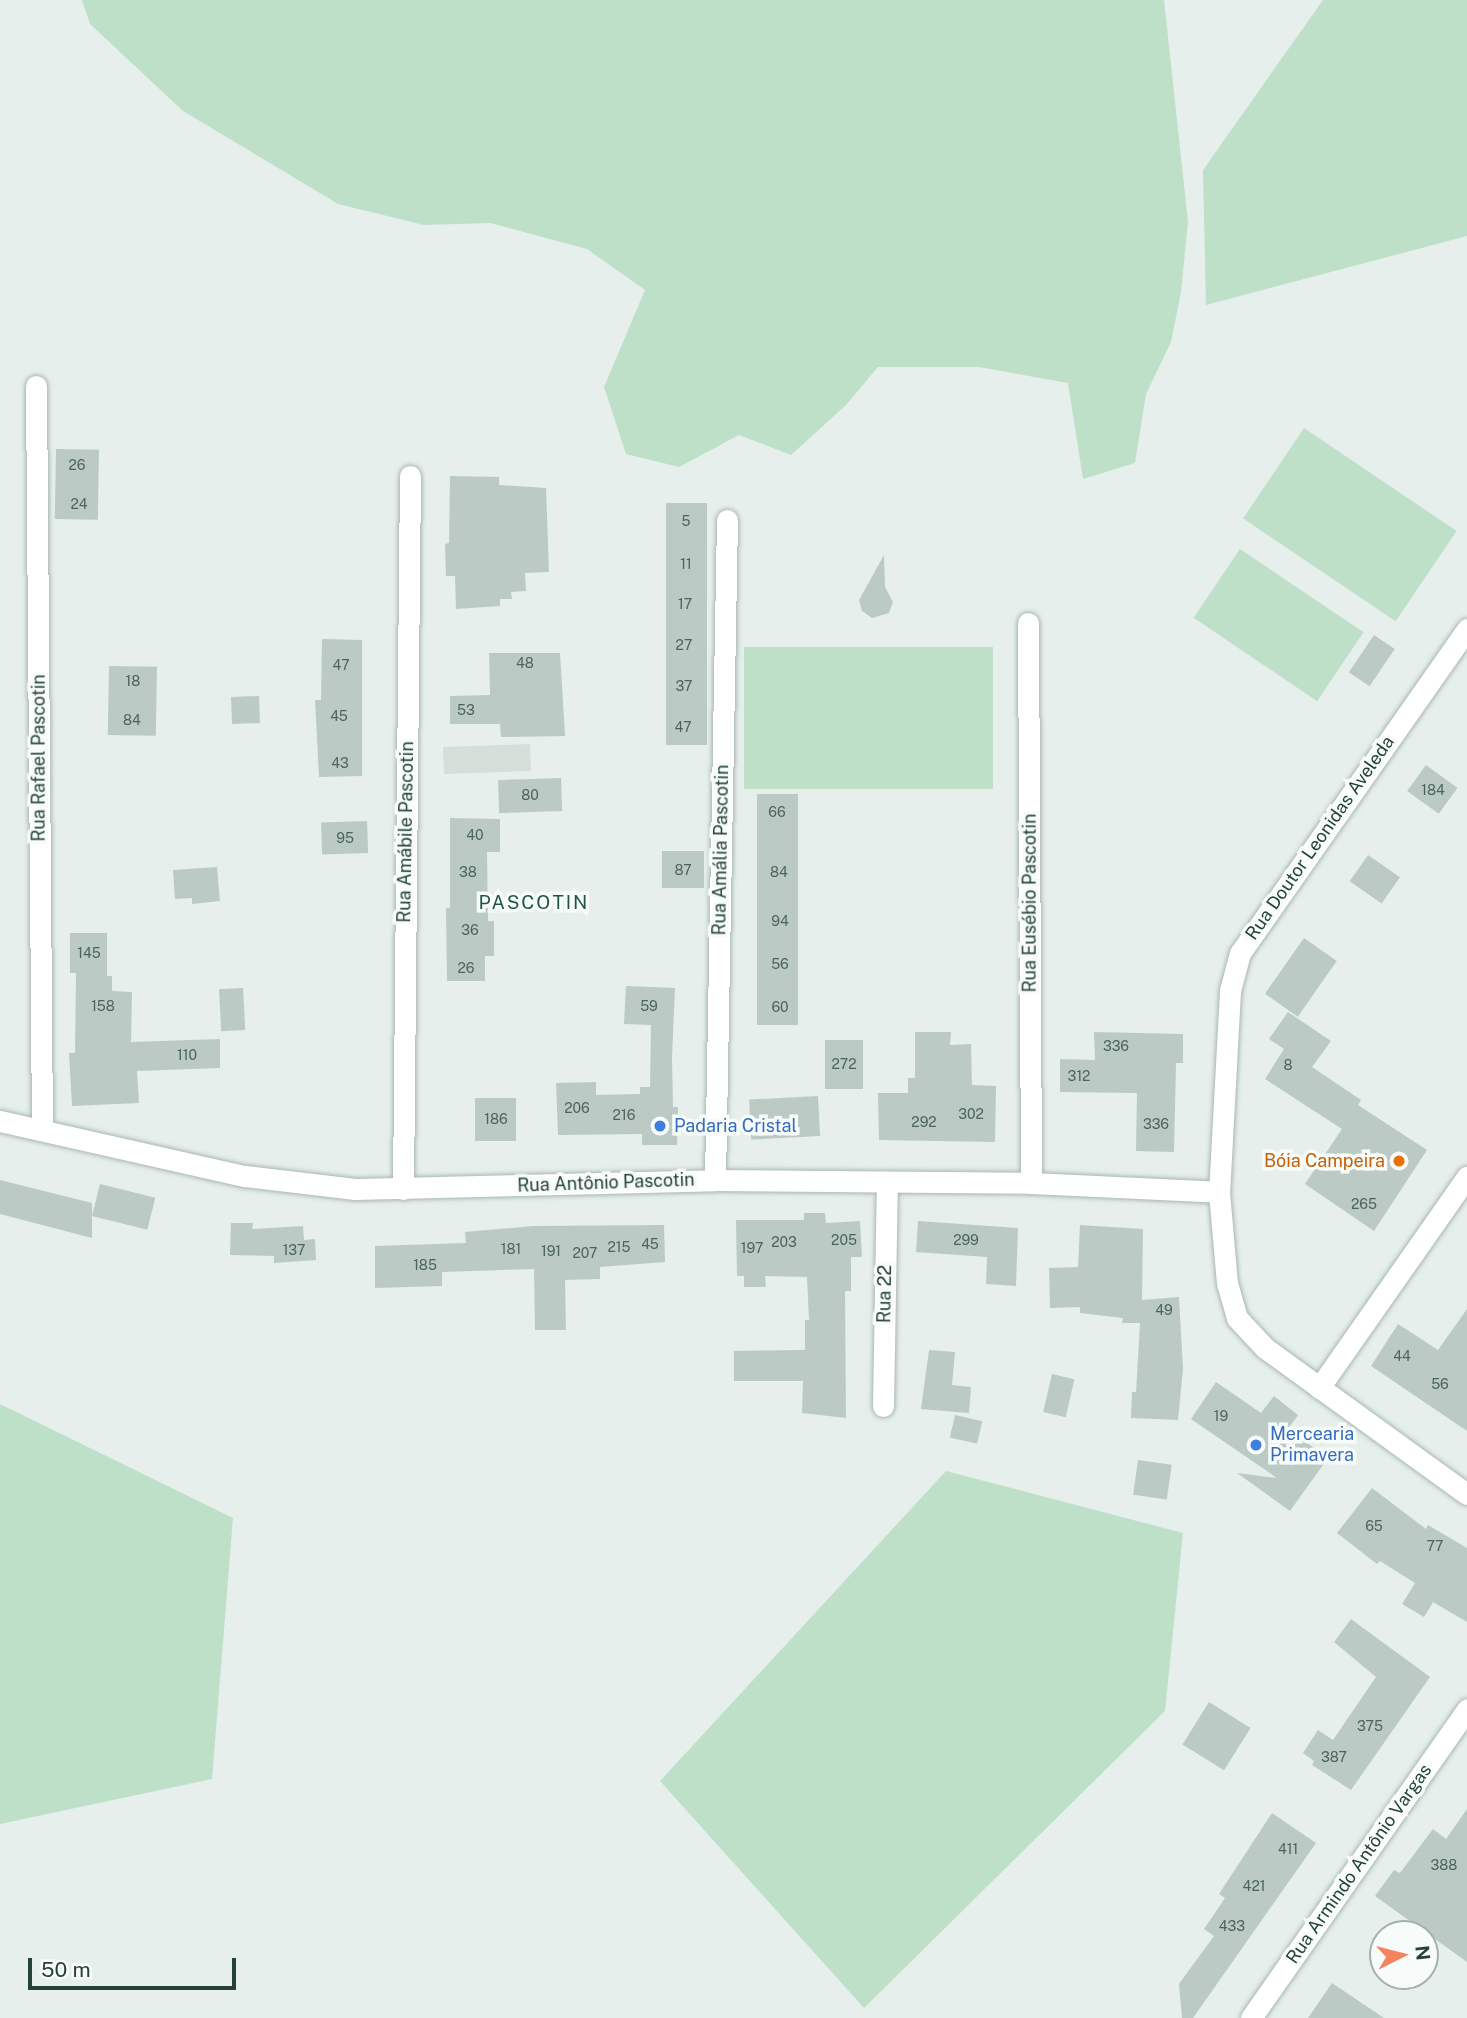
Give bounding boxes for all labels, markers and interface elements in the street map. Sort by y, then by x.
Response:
house number: 26 [68,457,86,473]
house number: 24 [70,496,88,512]
house number: 5 [682,513,690,529]
house number: 11 [680,556,692,572]
house number: 17 [678,596,692,612]
house number: 27 [676,637,692,653]
house number: 48 [516,655,534,671]
house number: 47 [332,657,350,673]
house number: 18 [126,673,140,689]
street label: Rua Rafael Pascotin [28,674,50,842]
house number: 37 [676,678,692,694]
house number: 53 [457,702,475,718]
house number: 45 [330,708,348,724]
house number: 84 [123,712,141,728]
house number: 47 [674,719,692,735]
street label: Rua Doutor Leonidas Aveleda [1241,732,1399,944]
street label: Rua Amábile Pascotin [394,741,418,923]
house number: 43 [331,755,349,771]
street label: Rua Amália Pascotin [709,764,733,936]
house number: 184 [1421,782,1445,798]
house number: 80 [521,787,539,803]
house number: 66 [768,804,786,820]
street label: Rua Eusébio Pascotin [1019,813,1041,993]
house number: 40 [466,827,484,843]
house number: 95 [336,830,354,846]
house number: 87 [674,862,692,878]
house number: 38 [459,864,477,880]
house number: 84 [770,864,788,880]
district label: PASCOTIN [480,892,588,914]
house number: 94 [771,913,789,929]
house number: 36 [461,922,479,938]
house number: 145 [77,945,101,961]
house number: 56 [771,956,789,972]
house number: 26 [457,960,475,976]
house number: 158 [91,998,115,1014]
house number: 59 [640,998,658,1014]
house number: 60 [771,999,789,1015]
house number: 336 [1103,1038,1129,1054]
house number: 110 [177,1047,197,1063]
house number: 272 [831,1056,857,1072]
house number: 8 [1283,1057,1293,1073]
house number: 312 [1068,1068,1090,1084]
house number: 206 [564,1100,590,1116]
house number: 302 [958,1106,984,1122]
house number: 216 [613,1107,635,1123]
house number: 186 [484,1111,508,1127]
house number: 292 [911,1114,937,1130]
place label: Padaria Cristal [674,1115,797,1137]
house number: 336 [1143,1116,1169,1132]
marker: Padaria Cristal [652,1118,668,1134]
place label: Bóia Campeira [1264,1150,1385,1172]
marker: Bóia Campeira [1391,1153,1407,1169]
street label: Rua Antônio Pascotin [517,1169,695,1197]
house number: 265 [1351,1196,1377,1212]
house number: 205 [831,1232,857,1248]
house number: 299 [953,1232,979,1248]
house number: 203 [771,1234,797,1250]
house number: 45 [641,1236,659,1252]
house number: 215 [607,1239,631,1255]
house number: 197 [741,1240,763,1256]
house number: 181 [501,1241,521,1257]
house number: 137 [283,1242,305,1258]
house number: 191 [541,1243,561,1259]
house number: 207 [572,1245,598,1261]
house number: 185 [413,1257,437,1273]
street label: Rua 22 [874,1265,896,1323]
house number: 49 [1155,1302,1173,1318]
house number: 44 [1393,1348,1411,1364]
house number: 56 [1431,1376,1449,1392]
house number: 19 [1214,1408,1228,1424]
place label: Mercearia Primavera [1270,1424,1354,1466]
marker: Mercearia Primavera [1248,1437,1264,1453]
house number: 65 [1365,1518,1383,1534]
house number: 77 [1427,1538,1443,1554]
house number: 375 [1357,1718,1383,1734]
house number: 387 [1321,1749,1347,1765]
street label: Rua Armindo Antônio Vargas [1281,1760,1437,1968]
house number: 411 [1278,1841,1298,1857]
house number: 388 [1431,1857,1457,1873]
house number: 421 [1243,1878,1265,1894]
house number: 433 [1219,1918,1245,1934]
north arrow [1369,1920,1439,1990]
scale bar [32,1944,240,1988]
text: N [1411,1944,1435,1962]
text: 50 m [41,1957,91,1982]

